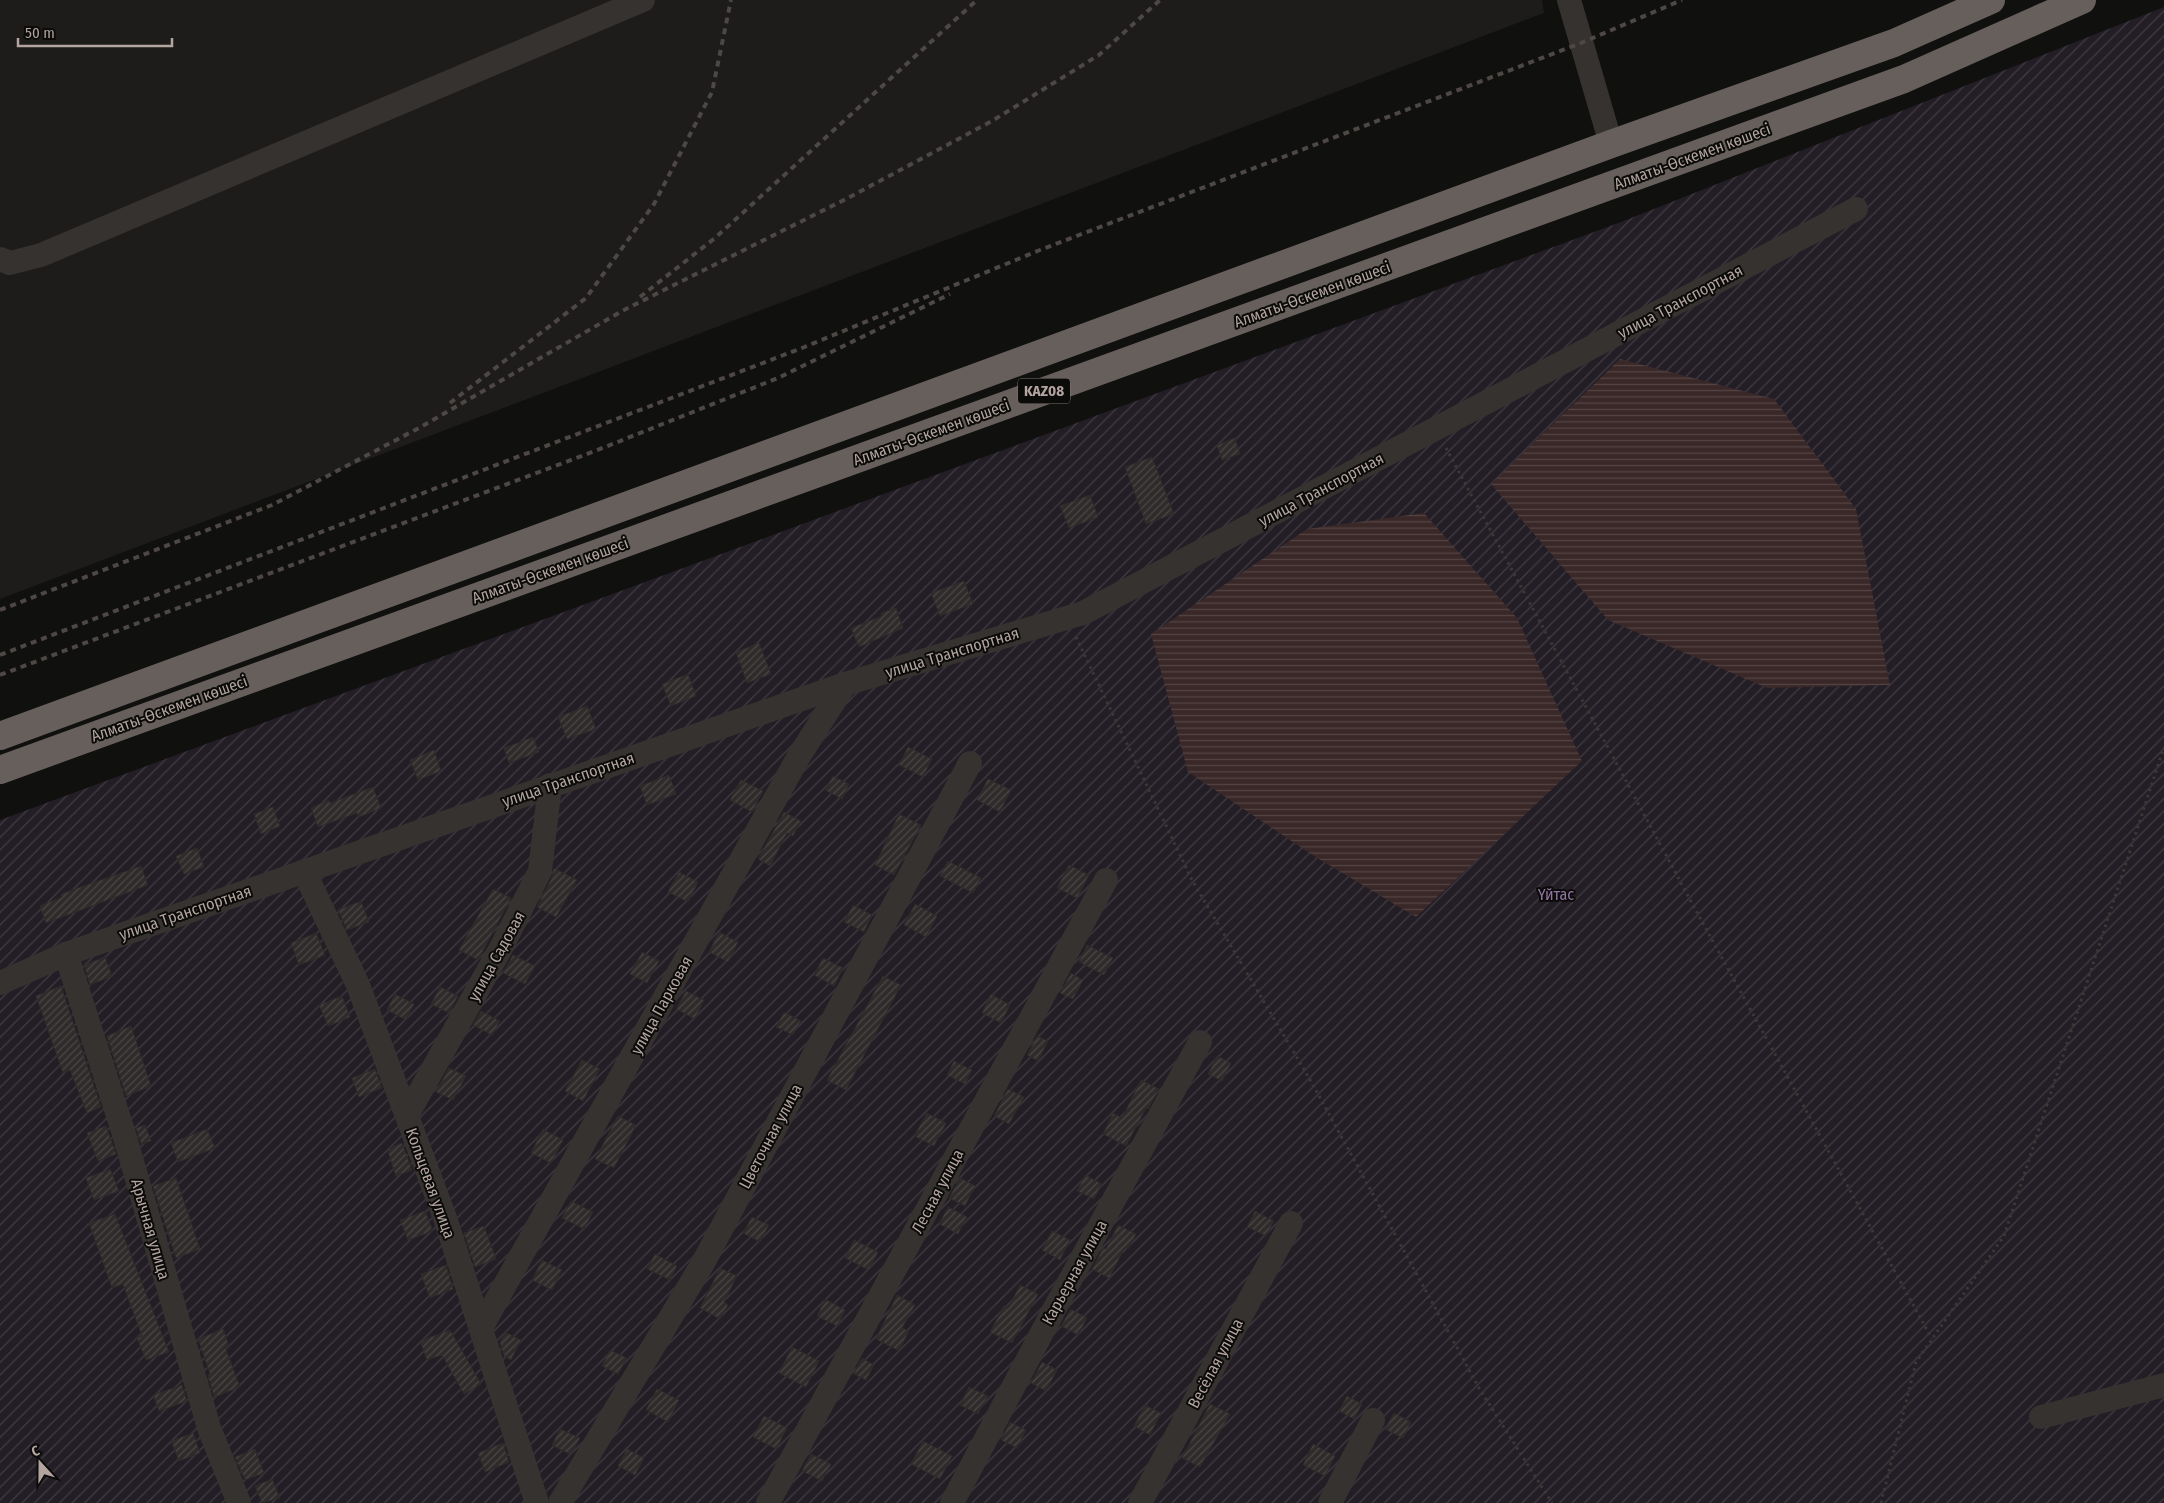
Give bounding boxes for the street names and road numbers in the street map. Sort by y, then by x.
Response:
street label: Алматы-Өскемен көшесі [1611,119,1773,194]
street label: Алматы-Өскемен көшесі [1231,257,1393,332]
street label: улица Транспортная [1615,260,1746,342]
road number: KAZ08 [1018,378,1070,404]
street label: Алматы-Өскемен көшесі [850,395,1012,470]
street label: улица Транспортная [1256,448,1387,530]
street label: Алматы-Өскемен көшесі [469,533,631,608]
street label: улица Транспортная [883,623,1021,682]
street label: Алматы-Өскемен көшесі [88,671,250,746]
street label: улица Транспортная [500,748,637,811]
street label: улица Транспортная [117,881,254,944]
street label: улица Садовая [464,908,529,1004]
street label: улица Парковая [627,953,696,1058]
street label: Цветочная улица [735,1081,806,1192]
street label: Кольцевая улица [402,1125,459,1241]
street label: Лесная улица [907,1146,968,1236]
street label: Арычная улица [127,1177,174,1282]
street label: Карьерная улица [1038,1216,1111,1328]
street label: Весёлая улица [1184,1315,1247,1411]

